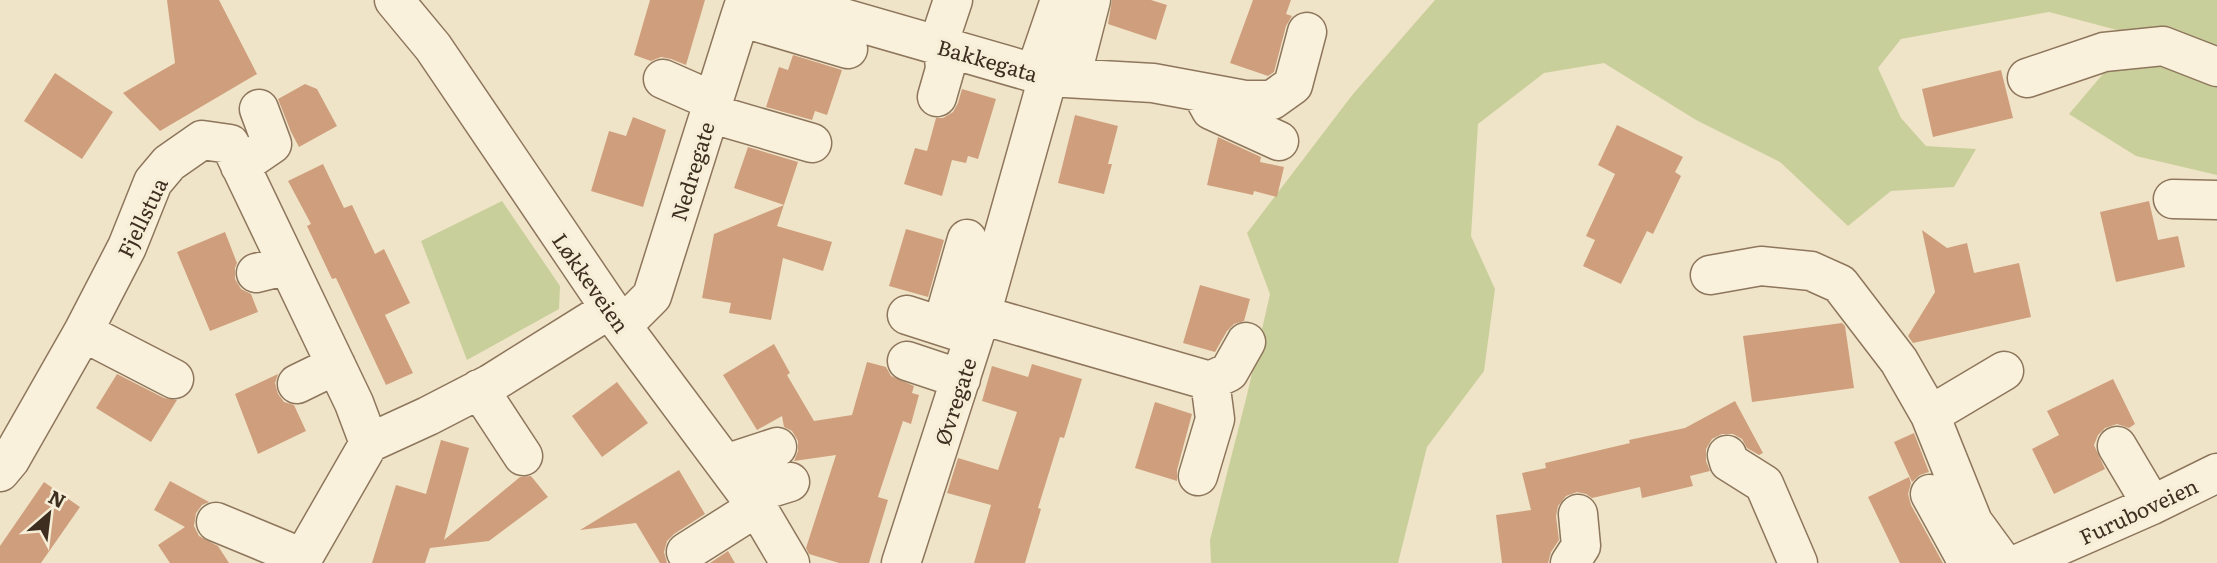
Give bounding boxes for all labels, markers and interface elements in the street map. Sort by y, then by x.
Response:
street label: Bakkegata [934,30,1043,88]
street label: Nedregate [661,117,721,224]
street label: Fjellstua [108,171,174,262]
street label: Løkkeveien [546,226,638,338]
street label: Øvregate [925,353,983,449]
street label: Furuboveien [2074,469,2203,551]
north arrow [14,479,84,549]
text: N [44,482,71,514]

